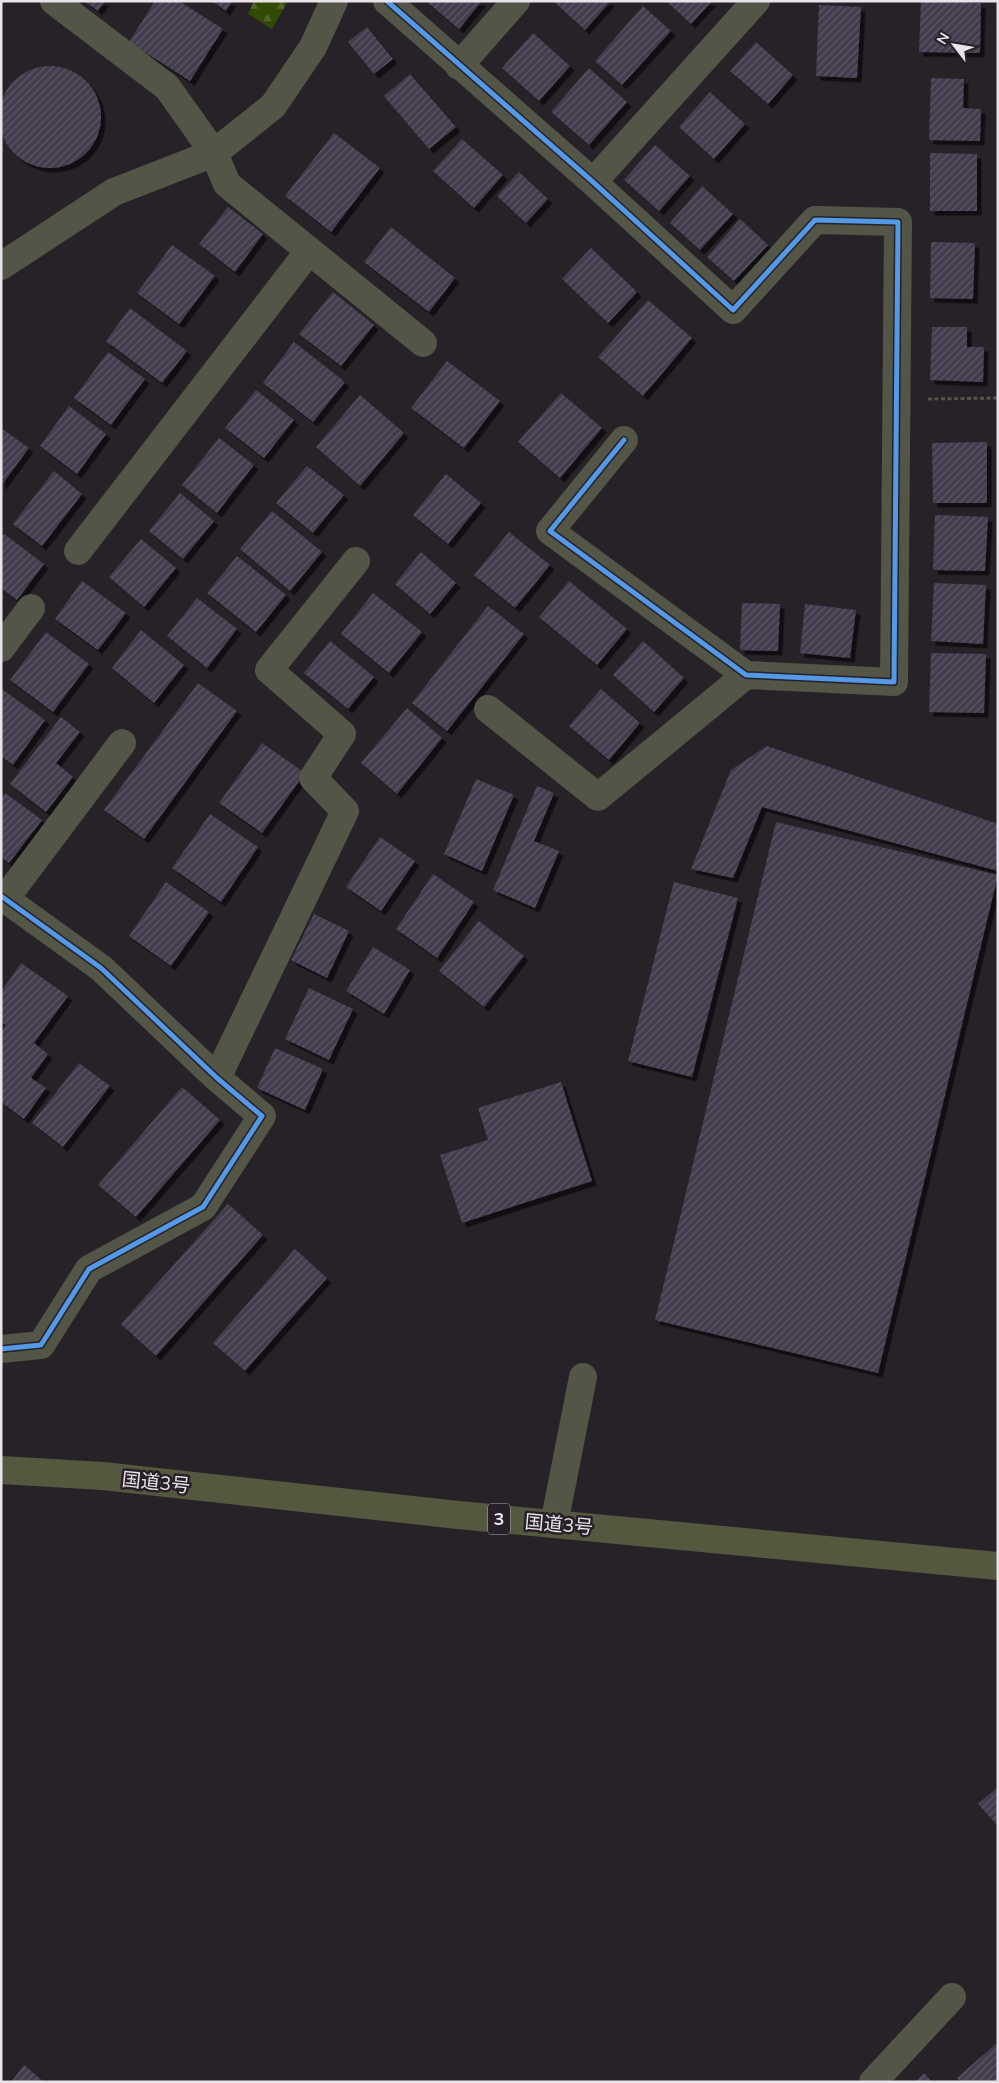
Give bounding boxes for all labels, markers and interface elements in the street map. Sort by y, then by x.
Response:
north arrow [929,20,979,70]
text: N [932,29,953,47]
street label: 国道3号 [121,1466,191,1498]
road number: 3 [488,1504,510,1535]
street label: 国道3号 [524,1509,594,1539]

